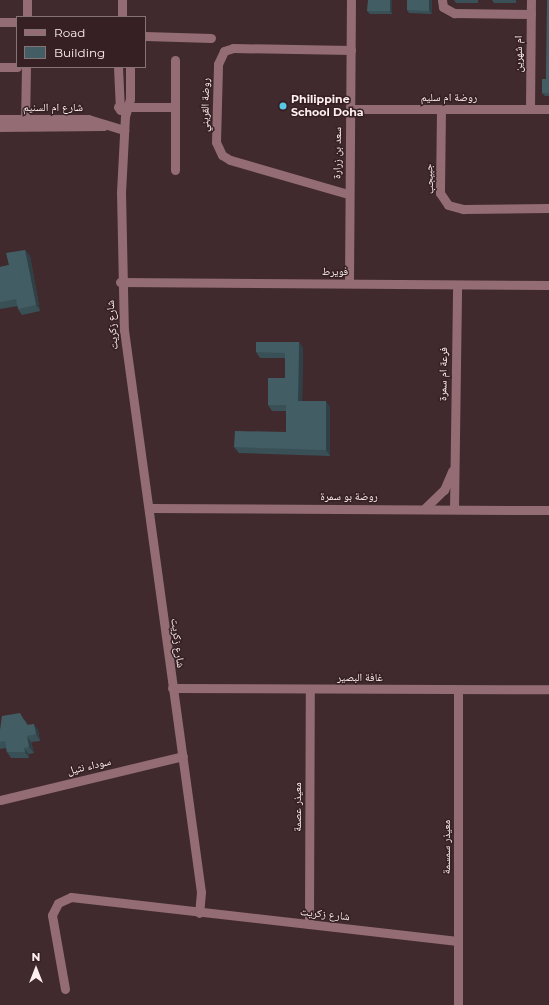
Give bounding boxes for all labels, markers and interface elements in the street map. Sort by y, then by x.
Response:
legend [16,16,146,68]
text: Road [54,25,85,40]
street label: ام شهرين [511,36,525,72]
text: Building [54,45,105,60]
street label: روضة القريني [198,78,212,132]
street label: روضة ام سليم [421,90,477,104]
place label: Philippine School Doha [291,93,364,119]
street label: شارع ام السنيم [23,100,83,114]
marker: Philippine School Doha [278,101,288,111]
street label: سعد بن زرارة [330,127,344,179]
street label: جبيجب [422,163,436,195]
street label: فويرط [322,264,348,278]
street label: شارع زكريت [103,300,121,350]
street label: فرعة ام سمرة [436,347,450,401]
street label: روضة بو سمرة [320,489,378,503]
street label: شارع زكريت [168,617,188,669]
street label: غافة البصير [337,670,383,684]
street label: سوداء نثيل [66,755,112,777]
street label: معيذر عصمة [290,782,304,832]
street label: معيذر سمسمة [439,820,453,874]
street label: شارع زكريت [300,905,350,923]
north arrow [16,949,56,989]
text: N [32,950,40,964]

